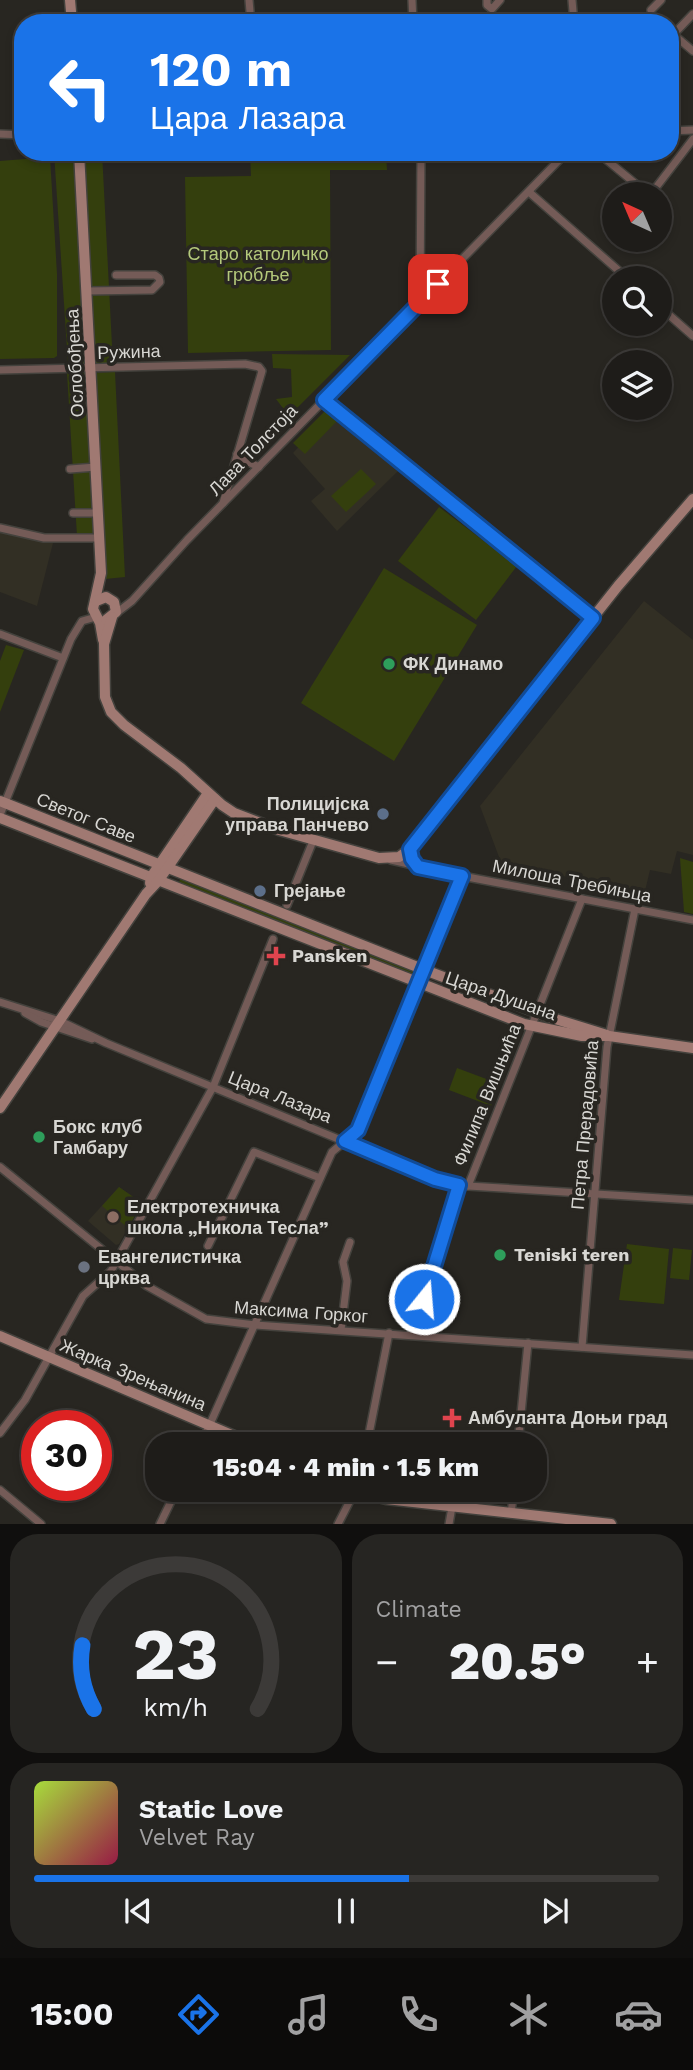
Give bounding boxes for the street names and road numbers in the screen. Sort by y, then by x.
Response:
street label: Ослобођења [61,307,88,418]
street label: Ружина [97,340,162,363]
street label: Лава Толстоја [204,399,302,499]
street label: Светог Саве [34,788,139,847]
street label: Милоша Требињца [491,855,654,906]
street label: Цара Душана [443,967,560,1025]
street label: Филипа Вишњића [448,1020,525,1169]
street label: Петра Прерадовића [567,1038,602,1210]
street label: Цара Лазара [225,1066,336,1127]
street label: Максима Горког [233,1296,369,1327]
street label: Жарка Зрењанина [57,1334,210,1415]

